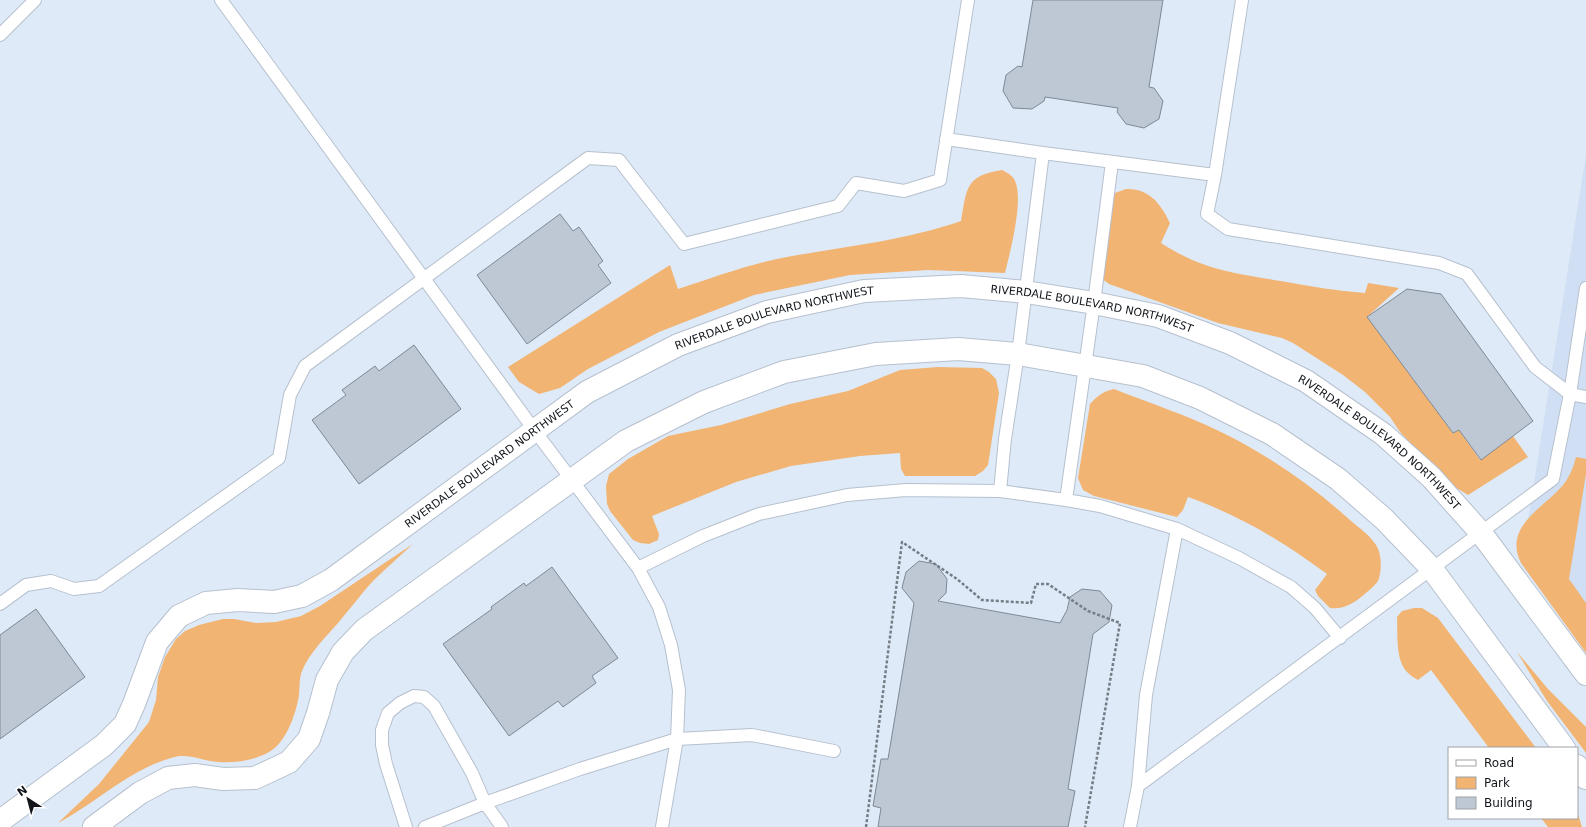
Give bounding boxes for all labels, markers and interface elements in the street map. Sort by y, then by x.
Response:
street label: RIVERDALE BOULEVARD NORTHWEST [990,283,1195,336]
street label: RIVERDALE BOULEVARD NORTHWEST [673,284,874,353]
street label: RIVERDALE BOULEVARD NORTHWEST [1296,372,1463,513]
street label: RIVERDALE BOULEVARD NORTHWEST [402,397,577,531]
legend [1448,747,1578,819]
text: Road [1484,756,1514,770]
text: Park [1484,776,1510,790]
north arrow [8,779,48,819]
text: N [15,783,30,799]
text: Building [1484,796,1533,810]

